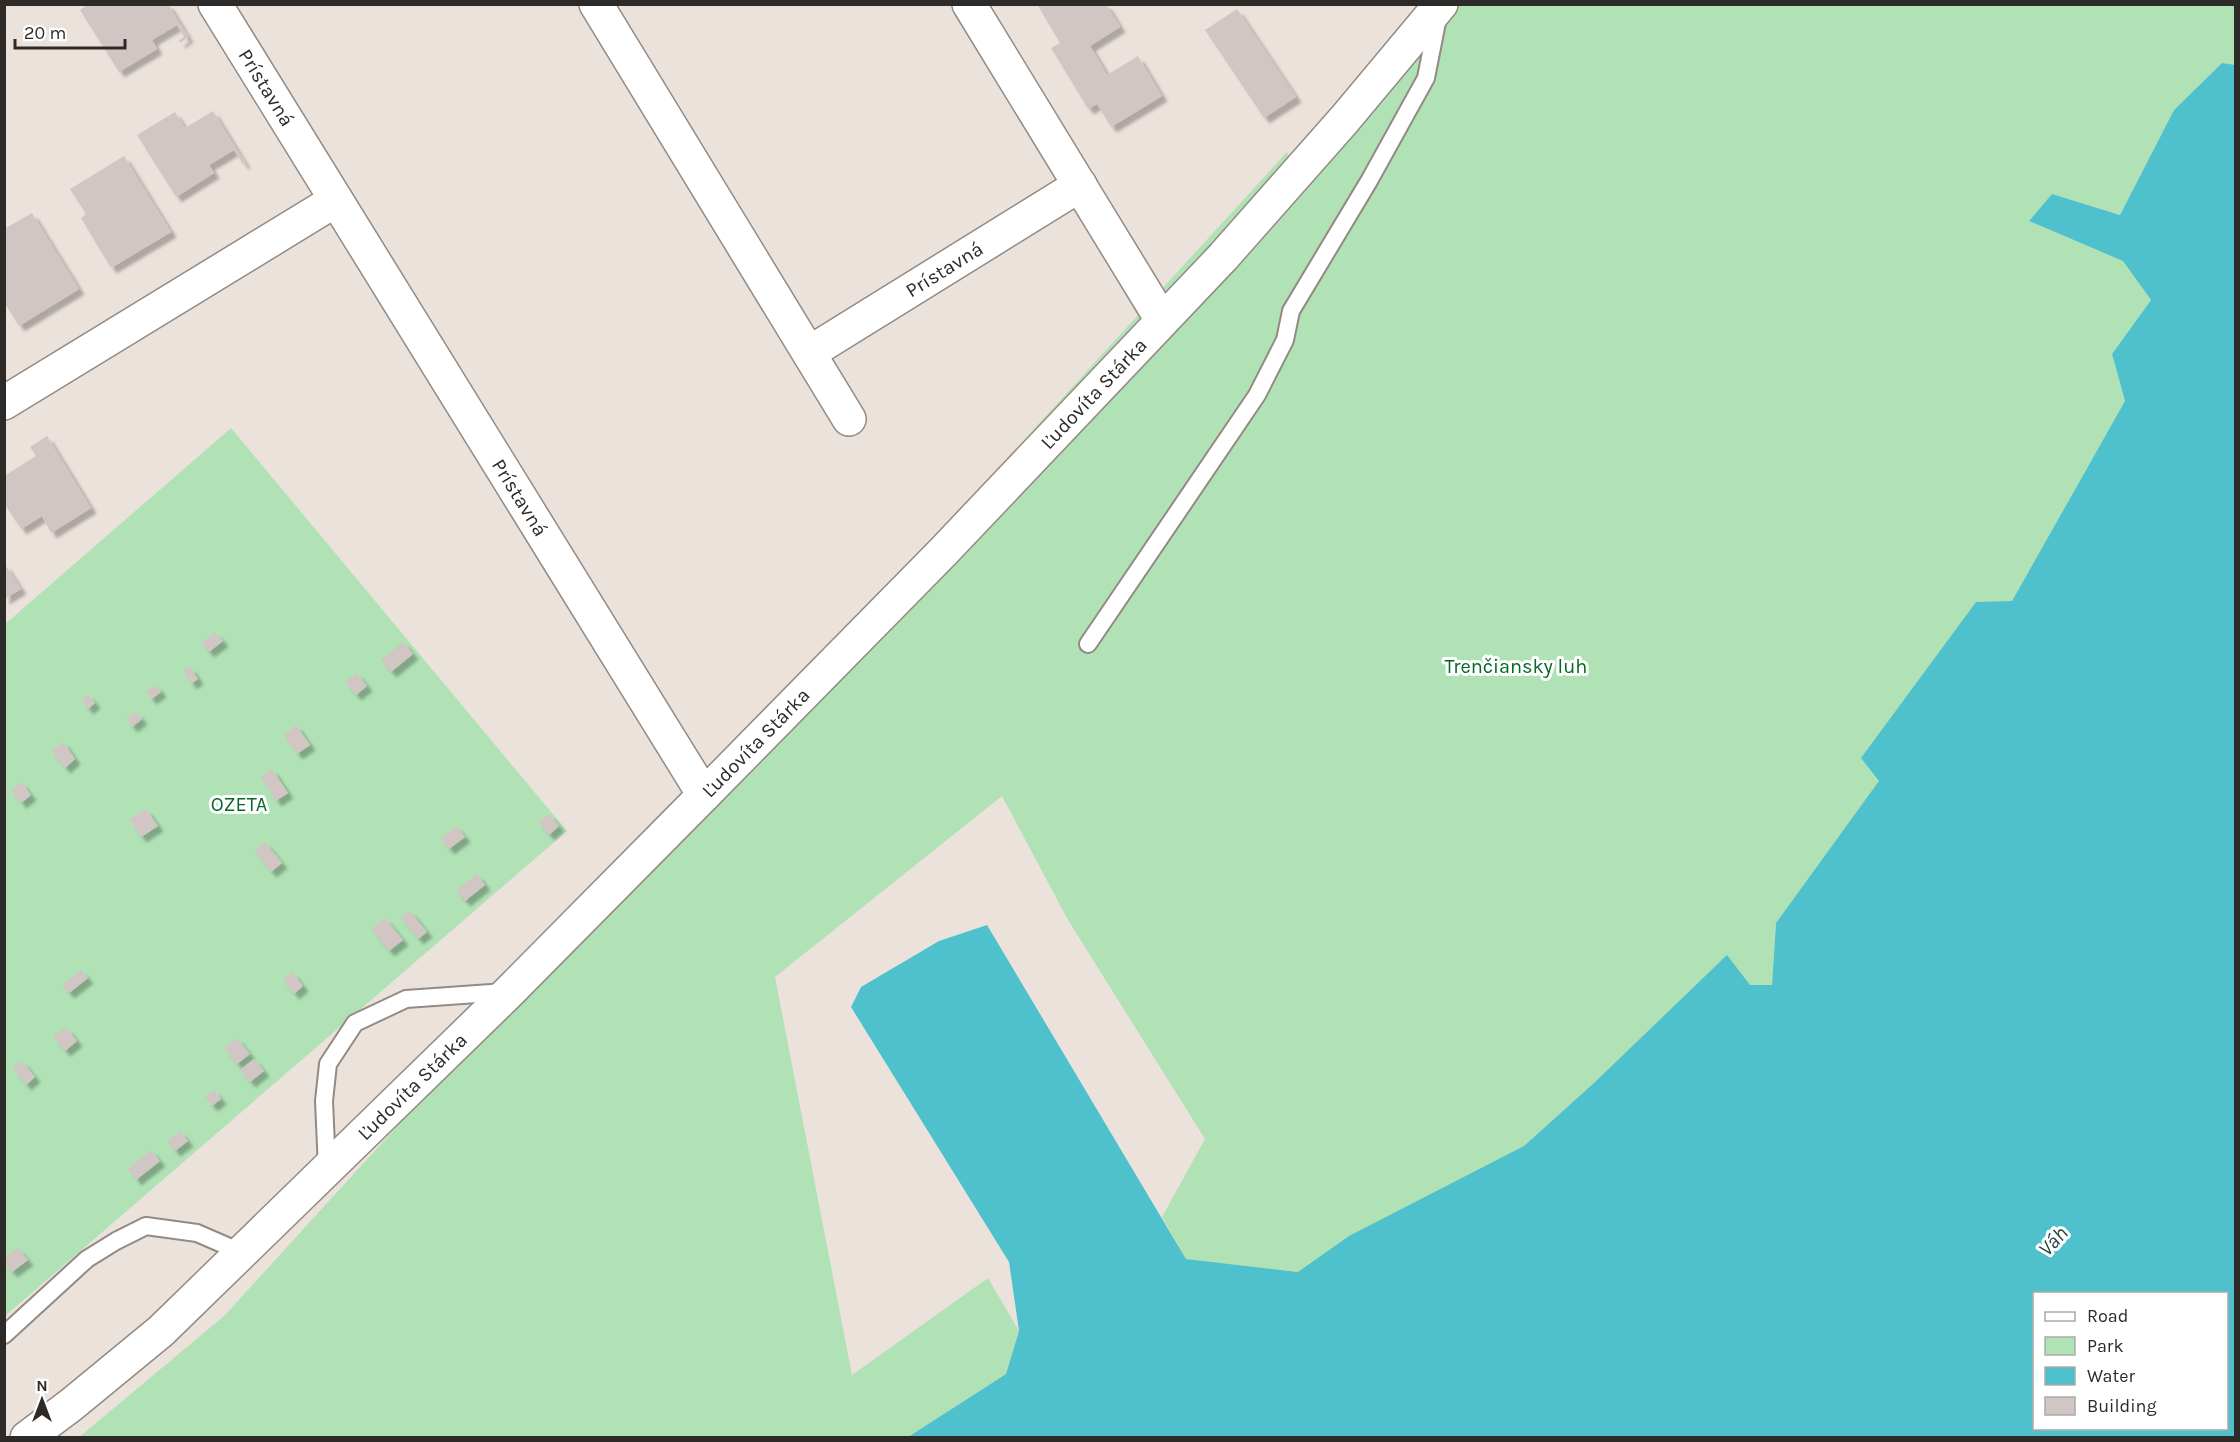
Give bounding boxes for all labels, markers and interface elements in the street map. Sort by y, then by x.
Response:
scale bar [15,12,124,50]
text: 20 m [24,22,66,44]
street label: Prístavná [234,45,299,130]
street label: Prístavná [902,237,987,302]
street label: Ľudovíta Stárka [1036,334,1152,454]
street label: Prístavná [487,455,552,540]
park label: Trenčiansky luh [1445,655,1587,678]
street label: Ľudovíta Stárka [697,684,814,802]
park label: OZETA [211,793,267,816]
street label: Ľudovíta Stárka [353,1028,472,1145]
water label: Váh [2033,1221,2073,1261]
legend [2033,1292,2228,1430]
text: Road [2087,1305,2128,1327]
text: Park [2087,1335,2124,1357]
text: Water [2087,1365,2135,1387]
north arrow [12,1370,72,1430]
text: N [36,1376,48,1395]
text: Building [2087,1395,2157,1417]

